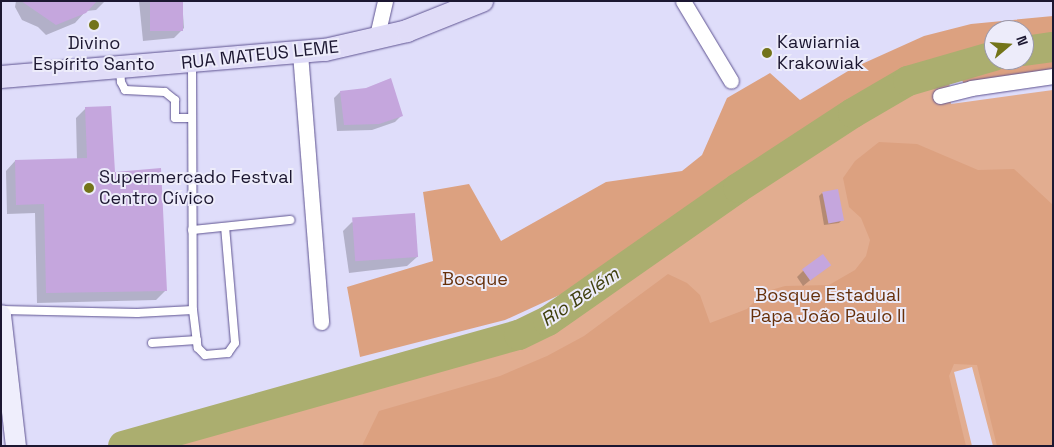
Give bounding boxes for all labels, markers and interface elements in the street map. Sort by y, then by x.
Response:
marker: Divino Espírito Santo [88,19,100,31]
north arrow [984,20,1034,70]
place label: Kawiarnia Krakowiak [777,32,864,74]
place label: Divino Espírito Santo [33,33,155,76]
text: N [1012,33,1032,48]
street label: RUA MATEUS LEME [180,36,340,74]
marker: Kawiarnia Krakowiak [761,47,773,59]
place label: Supermercado Festval Centro Cívico [99,167,293,210]
marker: Supermercado Festval Centro Cívico [83,182,95,194]
water label: Rio Belém [537,263,623,331]
park label: Bosque [442,268,508,290]
park label: Bosque Estadual Papa João Paulo II [750,285,906,328]

